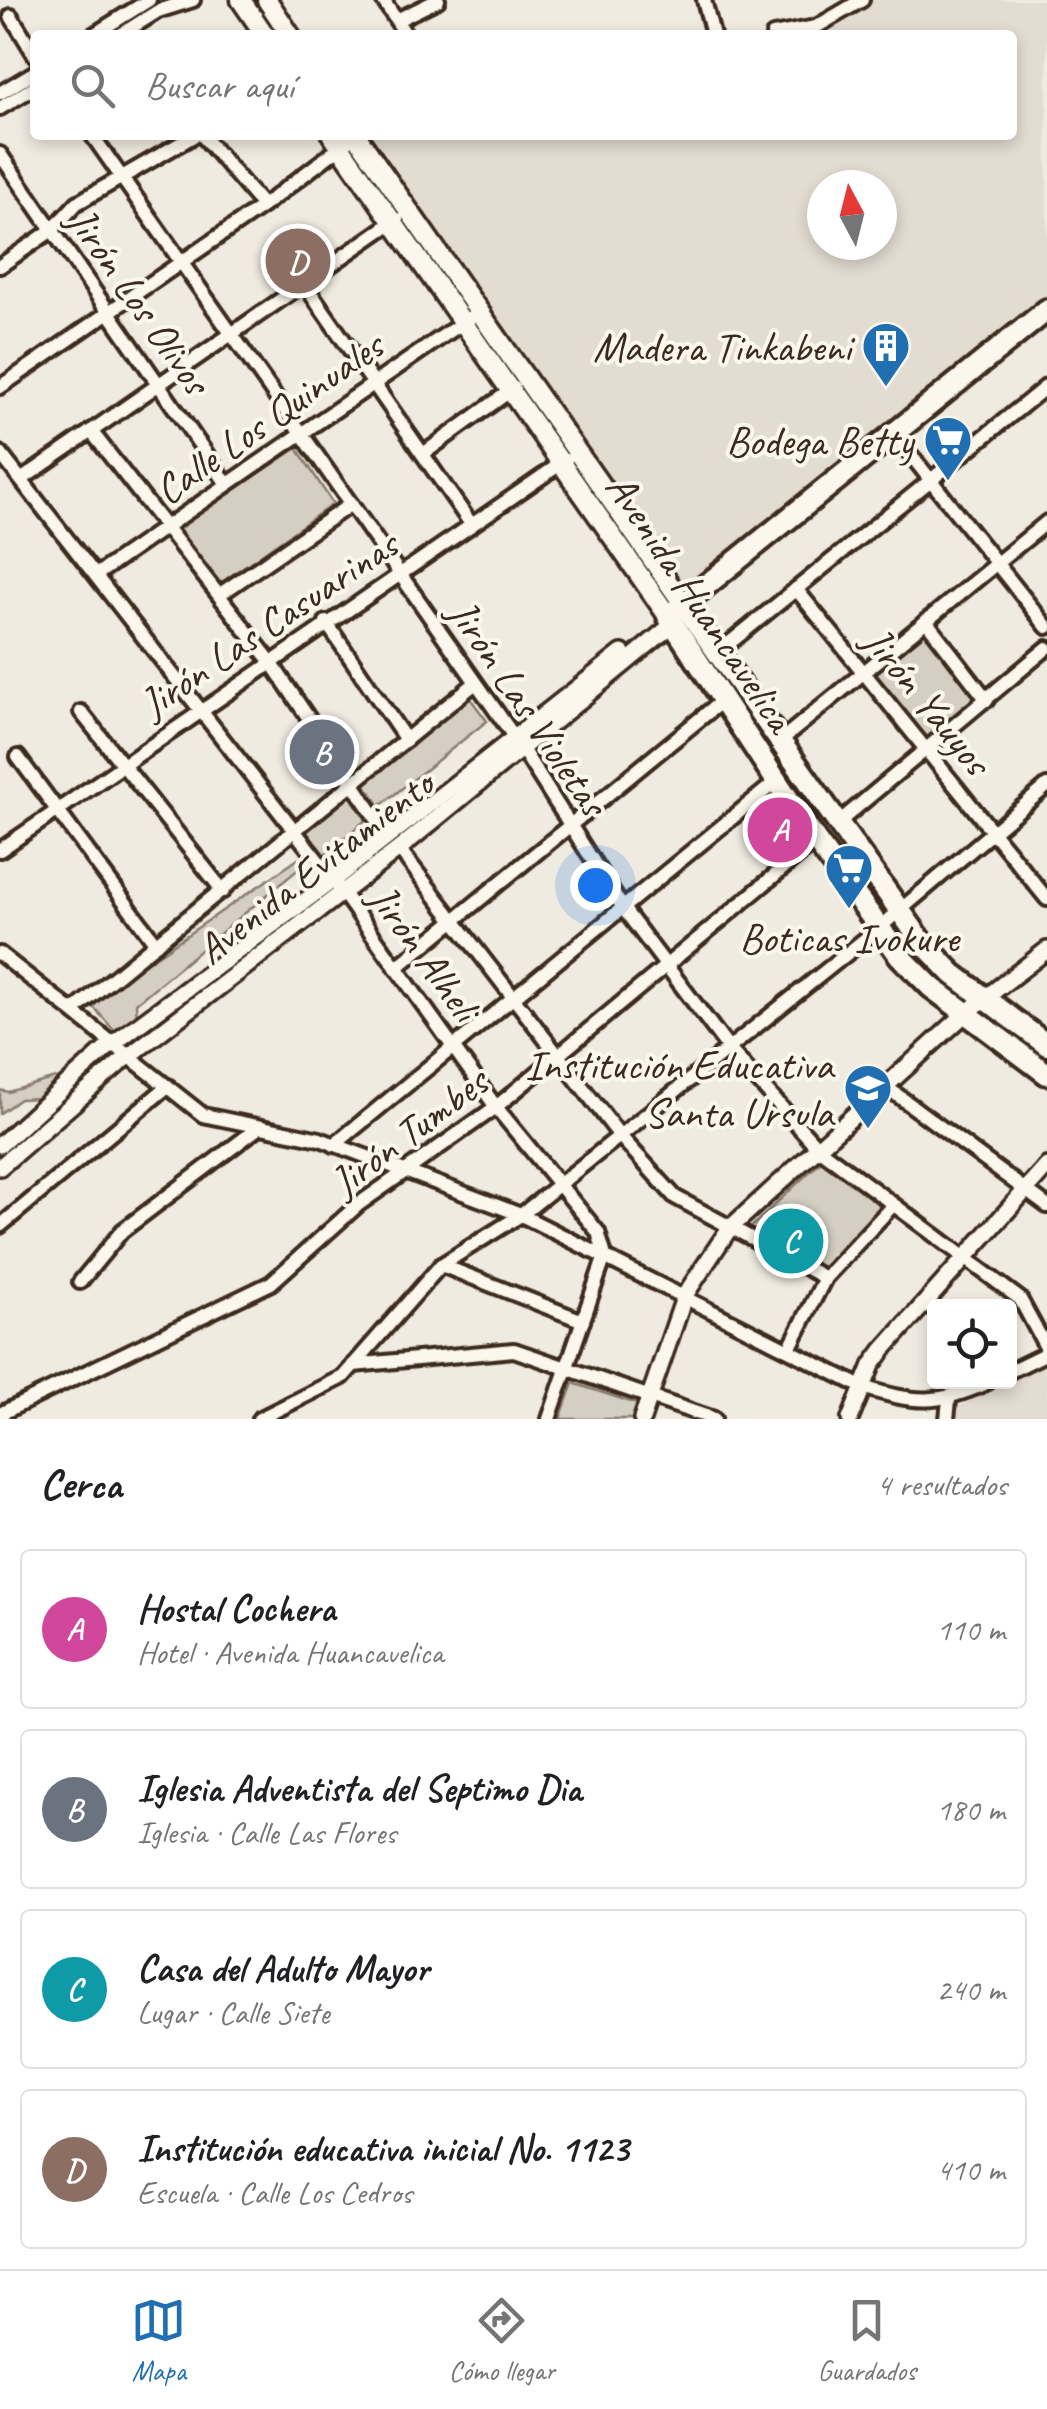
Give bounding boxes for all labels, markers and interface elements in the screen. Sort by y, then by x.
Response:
search box [30,30,1017,140]
icon: search [65,58,120,113]
text: Buscar aquí [145,62,294,109]
north arrow [807,170,897,260]
street label: Jirón Los Olivos [54,195,225,408]
pin: D [266,224,330,298]
street label: Calle Los Quinuales [144,318,397,517]
building icon: Madera Tinkabeni [860,320,912,388]
place label: Madera Tinkabeni [593,321,856,374]
supermarket icon: Bodega Betty [922,414,974,482]
place label: Bodega Betty [726,415,916,468]
street label: Avenida Huancavelica [594,463,808,745]
street label: Jirón Las Casuarinas [128,516,411,731]
street label: Jirón Las Violetas [435,588,622,829]
street label: Jirón Yauyos [850,614,1005,789]
pin: B [290,714,354,790]
street label: Avenida Evitamiento [186,756,447,976]
pin: A [748,792,812,868]
supermarket icon: Boticas Ivokure [823,842,875,910]
your location [570,860,621,911]
street label: Jirón Alheli [355,872,494,1036]
place label: Boticas Ivokure [739,912,961,965]
place label: Institución Educativa Santa Ursula [525,1039,836,1140]
street label: Jirón Tumbes [318,1054,501,1210]
school or university icon: Institución Educativa Santa Ursula [842,1062,894,1130]
pin: C [758,1204,824,1278]
map controls [927,1299,1017,1389]
button: locate [927,1299,1017,1389]
text: Cerca [40,1458,122,1511]
text: 4 resultados [876,1464,1007,1505]
text: Hostal Cochera [137,1585,335,1632]
text: A [66,1609,83,1650]
text: 110 m [936,1609,1005,1650]
text: Hotel · Avenida Huancavelica [137,1632,443,1673]
text: Iglesia Adventista del Septimo Dia [137,1765,581,1812]
text: B [66,1789,83,1830]
text: 180 m [936,1789,1005,1830]
text: Iglesia · Calle Las Flores [137,1812,396,1853]
text: Casa del Adulto Mayor [137,1945,429,1992]
text: C [67,1969,82,2010]
text: 240 m [936,1969,1005,2010]
text: Lugar · Calle Siete [137,1992,329,2033]
text: Institución educativa inicial No. 1123 [137,2125,629,2172]
text: D [65,2149,84,2190]
text: 410 m [936,2149,1005,2190]
text: Escuela · Calle Los Cedros [137,2172,412,2213]
tab: Mapa [131,2293,186,2388]
tab: Cómo llegar [449,2293,555,2388]
tab: Guardados [817,2293,916,2388]

